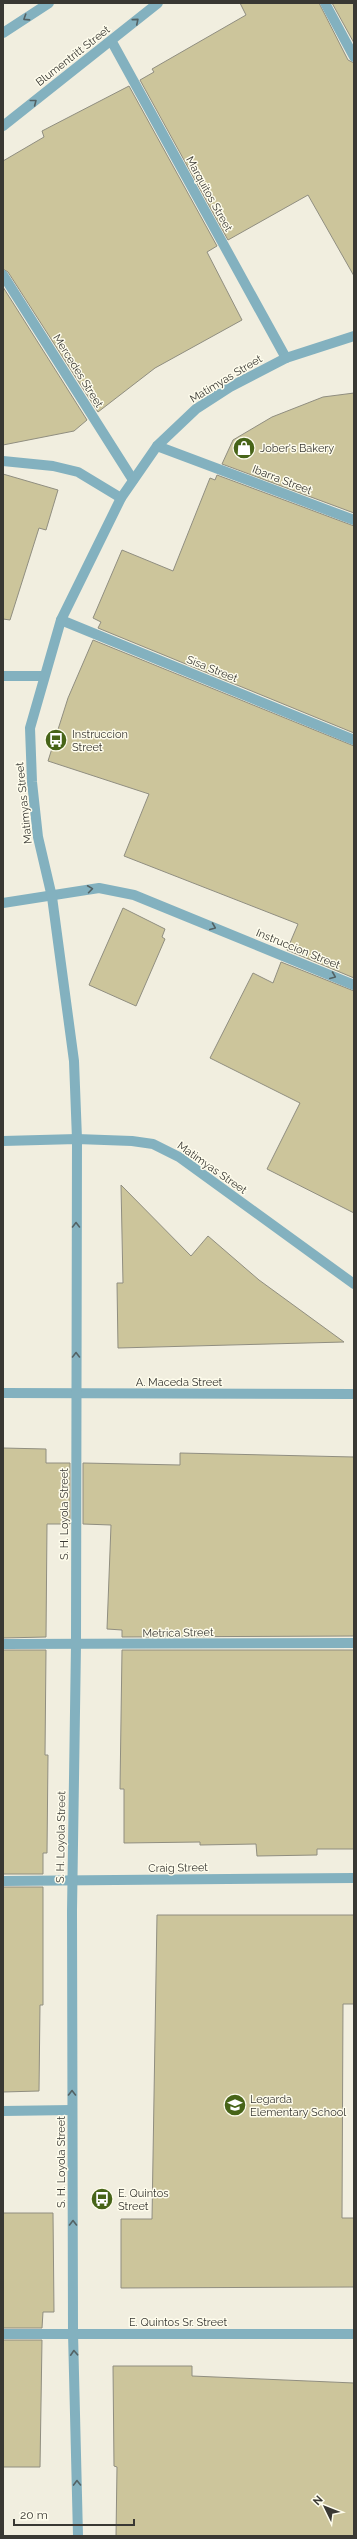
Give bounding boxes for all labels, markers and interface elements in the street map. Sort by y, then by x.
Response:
one-way arrow [23,13,30,21]
one-way arrow [131,19,138,26]
street label: Blumentritt Street [33,23,113,89]
one-way arrow [29,100,36,107]
street label: Marquitos Street [183,154,235,234]
street label: Mercedes Street [50,332,106,410]
street label: Matimyas Street [187,352,265,406]
shop icon: Jober's Bakery [231,435,257,461]
place label: Jober's Bakery [260,442,334,455]
street label: Ibarra Street [250,463,314,497]
street label: Sisa Street [185,653,240,685]
bus stop icon: Instruccion Street [43,727,69,753]
place label: Instruccion Street [72,728,128,754]
street label: Matimyas Street [13,761,35,844]
one-way arrow [87,885,93,894]
one-way arrow [209,923,216,931]
street label: Instruccion Street [254,926,342,972]
one-way arrow [329,971,337,979]
street label: Matimyas Street [175,1139,250,1197]
one-way arrow [72,1222,81,1228]
one-way arrow [72,1352,80,1358]
street label: A. Maceda Street [136,1376,223,1389]
street label: S. H. Loyola Street [58,1468,71,1560]
street label: Metrica Street [142,1626,214,1640]
street label: S. H. Loyola Street [54,1791,68,1883]
street label: Craig Street [148,1861,208,1875]
one-way arrow [68,2090,76,2096]
school or university icon: Legarda Elementary School [222,2092,248,2118]
place label: Legarda Elementary School [250,2093,346,2119]
street label: S. H. Loyola Street [55,2116,68,2208]
bus stop icon: E. Quintos Street [89,2186,115,2212]
place label: E. Quintos Street [118,2187,169,2213]
one-way arrow [69,2220,77,2226]
street label: E. Quintos Sr. Street [129,2316,227,2329]
one-way arrow [70,2350,78,2356]
one-way arrow [73,2480,81,2486]
north arrow [305,2487,345,2527]
text: N [310,2493,326,2508]
scale bar [14,2501,134,2527]
text: 20 m [20,2508,48,2522]

